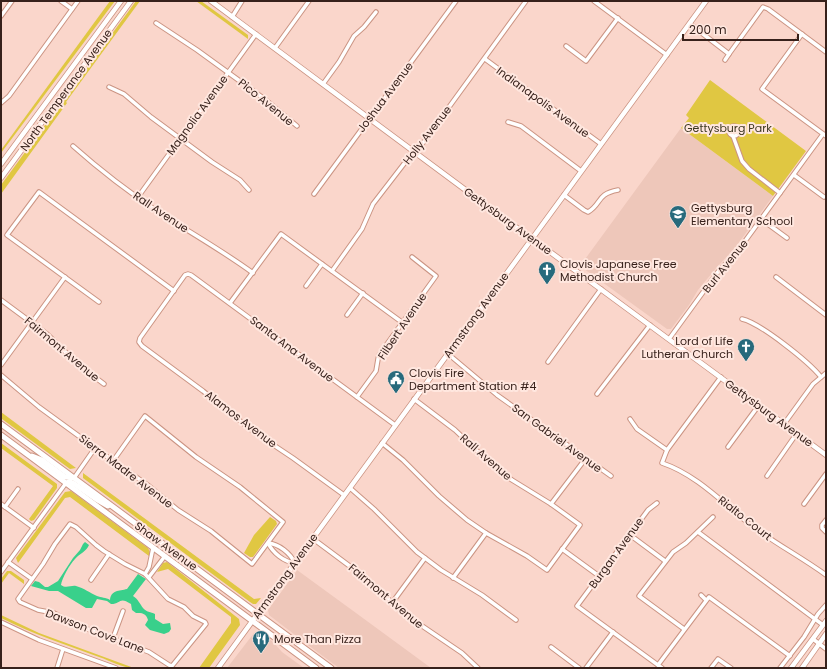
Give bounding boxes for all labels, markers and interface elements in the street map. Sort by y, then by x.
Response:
scale bar [683,16,798,42]
text: 200 m [689,21,727,38]
street label: North Temperance Avenue [16,25,116,154]
street label: Joshua Avenue [353,58,417,136]
street label: Indianapolis Avenue [493,63,593,141]
street label: Magnolia Avenue [162,72,232,158]
street label: Pico Avenue [235,75,297,129]
street label: Holly Avenue [399,102,455,168]
park label: Gettysburg Park [684,120,772,136]
street label: Gettysburg Avenue [461,183,556,259]
street label: Rall Avenue [130,188,192,237]
place label: Gettysburg Elementary School [691,200,793,229]
school or university icon: Gettysburg Elementary School [668,204,688,229]
street label: Burl Avenue [698,236,752,296]
place label: Clovis Japanese Free Methodist Church [560,256,677,285]
church icon: Clovis Japanese Free Methodist Church [537,260,557,285]
street label: Armstrong Avenue [439,269,513,361]
street label: Filbert Avenue [374,289,430,363]
street label: Santa Ana Avenue [247,312,337,386]
street label: Fairmont Avenue [21,313,103,385]
place label: Lord of Life Lutheran Church [641,333,733,362]
church icon: Lord of Life Lutheran Church [736,337,756,362]
place label: Clovis Fire Department Station #4 [409,365,537,394]
public building icon: Clovis Fire Department Station #4 [386,369,406,394]
street label: Gettysburg Avenue [722,375,817,451]
street label: Alamos Avenue [202,387,280,451]
street label: San Gabriel Avenue [509,400,605,476]
street label: Sierra Madre Avenue [76,430,177,512]
street label: Rall Avenue [457,430,515,484]
street label: Rialto Court [715,492,775,544]
street label: Burgan Avenue [585,514,647,592]
street label: Shaw Avenue [131,518,201,574]
street label: Armstrong Avenue [248,530,322,622]
street label: Fairmont Avenue [345,560,427,632]
street label: Dawson Cove Lane [43,605,147,657]
restaurant icon: More Than Pizza [251,629,271,654]
place label: More Than Pizza [274,631,361,647]

